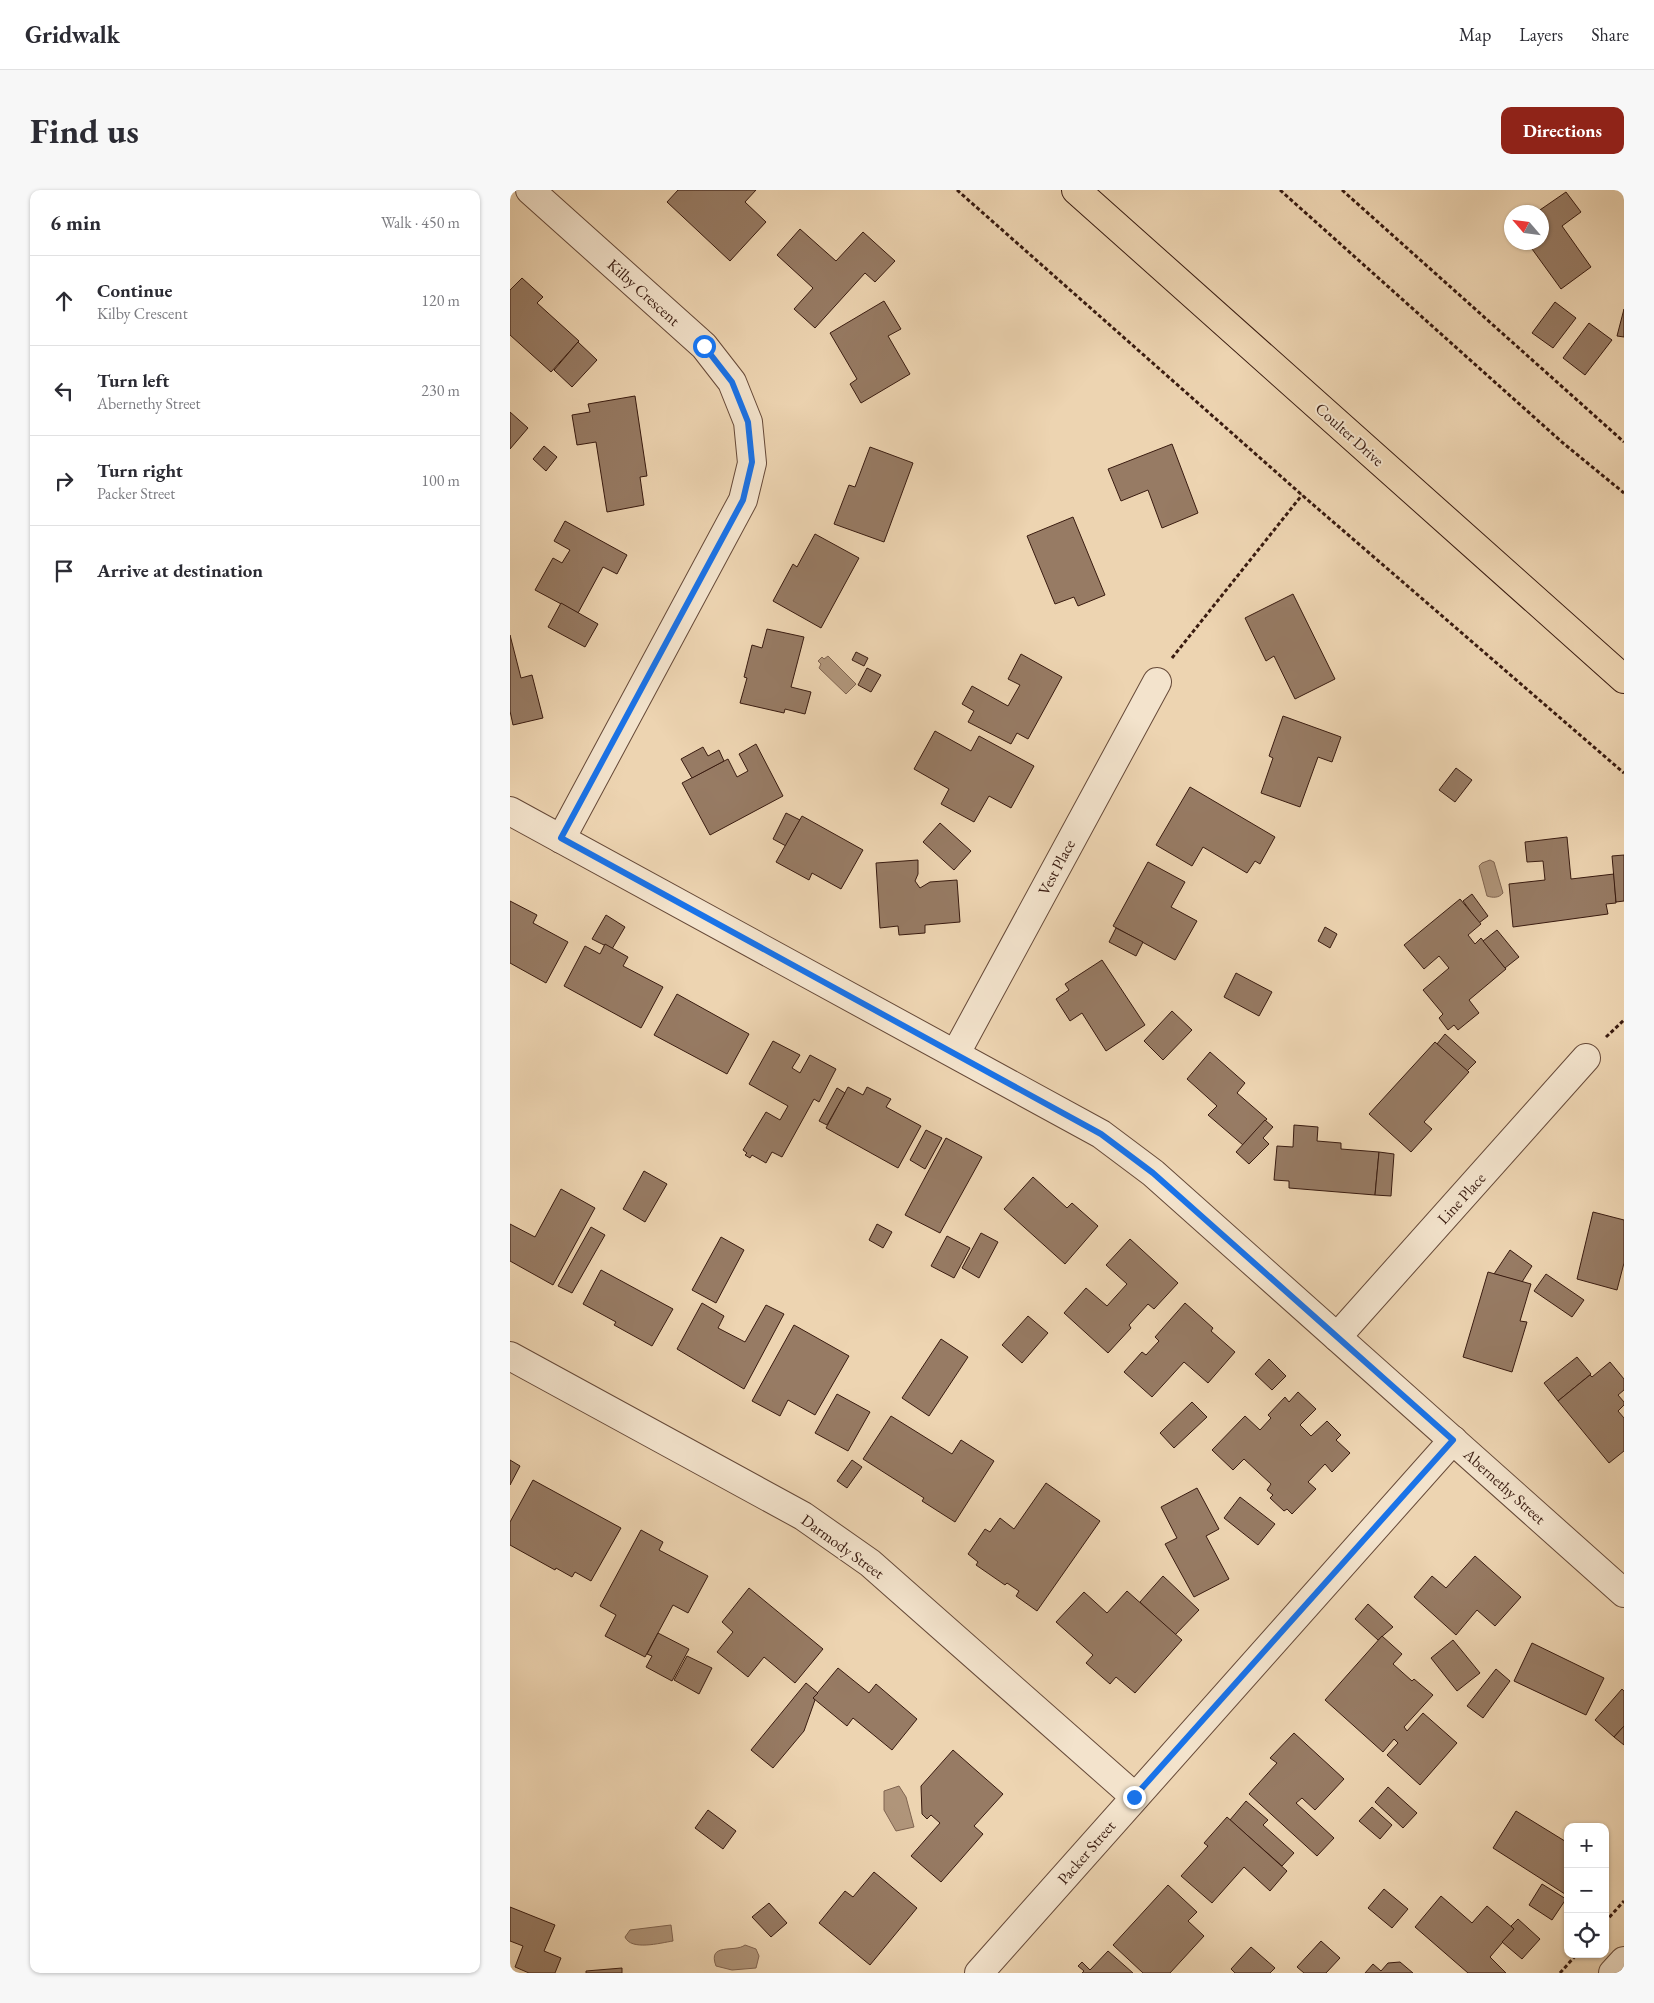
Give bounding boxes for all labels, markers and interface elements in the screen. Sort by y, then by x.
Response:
text: Gridwalk [25,19,120,50]
text: Map [1459,23,1491,46]
text: Layers [1519,23,1563,46]
text: Share [1591,23,1629,46]
button: Directions [1501,107,1624,154]
text: Find us [30,108,139,153]
north arrow [1504,205,1549,250]
text: 6 min [50,209,101,236]
text: Walk · 450 m [381,212,460,233]
street label: Kilby Crescent [603,254,684,331]
text: Continue [97,278,172,303]
icon: ahead [50,287,78,315]
text: 120 m [421,290,460,311]
text: Kilby Crescent [97,303,188,324]
route start [693,335,716,358]
text: Turn left [97,368,169,393]
icon: left [50,377,78,405]
text: 230 m [421,380,460,401]
text: Abernethy Street [97,393,201,414]
street label: Coulter Drive [1311,398,1388,471]
text: Turn right [97,458,183,483]
icon: right [50,467,78,495]
text: 100 m [421,470,460,491]
text: Packer Street [97,483,175,504]
icon: arrive [50,557,78,585]
text: Arrive at destination [97,558,263,583]
street label: Vest Place [1033,836,1080,899]
street label: Line Place [1433,1168,1490,1229]
street label: Abernethy Street [1458,1443,1550,1529]
street label: Darmody Street [797,1509,888,1584]
route end [1123,1786,1146,1809]
street label: Packer Street [1053,1816,1120,1889]
map controls [1564,1823,1609,1958]
button: + [1564,1823,1609,1868]
button: − [1564,1868,1609,1913]
button: locate [1564,1913,1609,1958]

